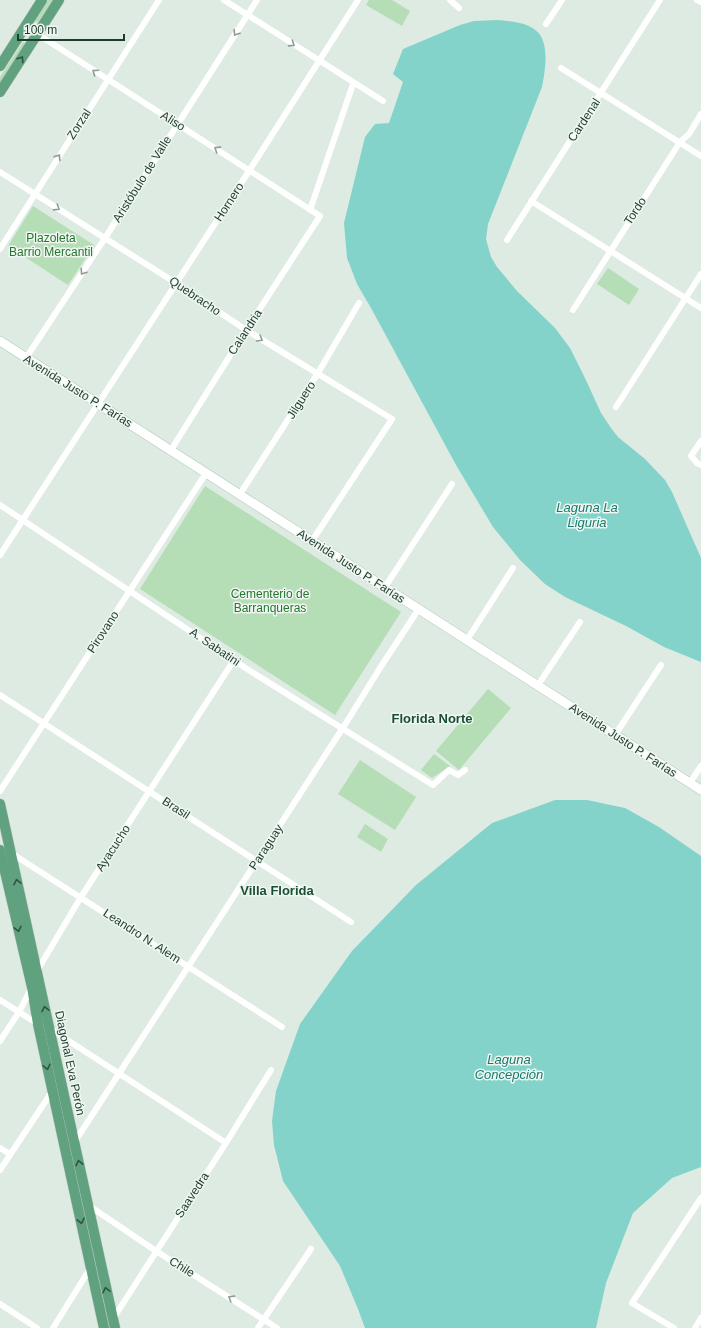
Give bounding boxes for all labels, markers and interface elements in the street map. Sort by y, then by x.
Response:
scale bar [18,16,124,42]
text: 100 m [24,23,57,37]
one-way arrow [233,29,240,36]
one-way arrow [288,39,295,47]
one-way arrow [16,56,24,63]
one-way arrow [92,69,99,77]
street label: Cardenal [565,96,603,144]
street label: Zorzal [64,106,94,142]
street label: Aliso [158,108,188,134]
street label: Aristóbulo de Valle [110,133,174,225]
one-way arrow [214,147,221,154]
one-way arrow [53,154,61,161]
street label: Hornero [211,180,247,224]
street label: Tordo [621,194,649,227]
one-way arrow [53,203,60,210]
park label: Plazoleta Barrio Mercantil [9,231,93,259]
one-way arrow [80,268,87,275]
street label: Quebracho [166,274,224,319]
street label: Calandria [225,306,265,357]
one-way arrow [256,334,263,341]
street label: Avenida Justo P. Farías [21,352,135,430]
street label: Jilguero [284,378,318,421]
water label: Laguna La Liguria [556,500,618,530]
street label: Avenida Justo P. Farías [295,526,407,606]
park label: Cementerio de Barranqueras [231,587,310,615]
street label: Pirovano [84,608,122,656]
street label: A. Sabatini [187,625,243,669]
street label: Avenida Justo P. Farías [567,700,679,780]
district label: Florida Norte [392,711,472,726]
street label: Brasil [160,794,192,822]
street label: Ayacucho [93,822,133,874]
street label: Paraguay [246,822,286,872]
one-way arrow [14,878,22,885]
district label: Villa Florida [240,883,314,898]
street label: Leandro N. Alem [101,906,183,966]
one-way arrow [14,926,22,932]
one-way arrow [41,1005,49,1012]
street label: Diagonal Eva Perón [52,1009,88,1117]
water label: Laguna Concepción [475,1052,543,1082]
one-way arrow [43,1063,51,1070]
one-way arrow [75,1160,83,1166]
street label: Saavedra [172,1169,212,1220]
one-way arrow [76,1218,84,1224]
street label: Chile [167,1254,198,1280]
one-way arrow [103,1287,111,1293]
one-way arrow [228,1295,235,1303]

